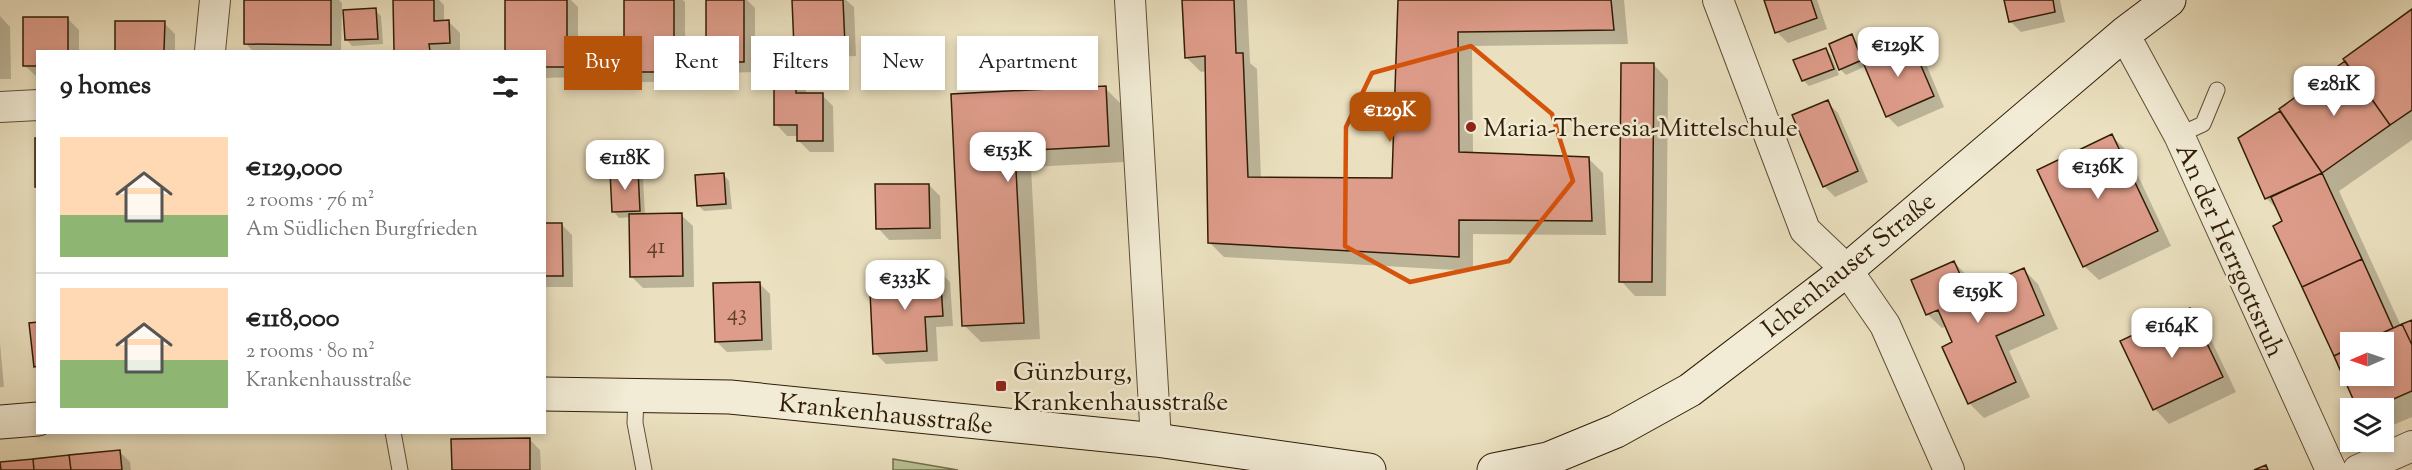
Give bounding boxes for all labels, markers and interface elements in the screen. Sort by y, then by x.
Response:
pin: €129K [1856,27,1940,78]
text: €129K [1872,32,1924,61]
chip: Buy [564,36,642,90]
chip: Rent [654,36,739,90]
chip: Filters [751,36,849,90]
chip: New [861,36,945,90]
chip: Apartment [957,36,1098,90]
pin: €281K [2292,66,2376,117]
text: 9 homes [60,68,151,105]
icon: filters [489,70,522,103]
text: €281K [2308,71,2360,100]
pin: €129K [1348,92,1432,143]
text: €129K [1364,97,1416,126]
place label: Maria-Theresia-Mittelschule [1483,111,1798,148]
marker: Maria-Theresia-Mittelschule [1464,120,1478,134]
pin: €153K [966,132,1050,183]
text: €153K [984,137,1032,166]
street label: An der Herrgottsruh [2165,138,2293,364]
pin: €118K [583,140,667,191]
text: €118K [600,145,650,174]
pin: €136K [2056,149,2140,200]
text: €129,000 [246,150,343,187]
text: €136K [2072,154,2124,183]
icon: home [108,161,180,233]
street label: Ichenhauser Straße [1755,184,1944,348]
text: 2 rooms · 76 m² [246,187,374,216]
text: Am Südlichen Burgfrieden [246,216,478,245]
house number: 41 [647,232,666,264]
pin: €333K [863,260,947,311]
text: €333K [880,265,931,294]
pin: €159K [1936,273,2020,324]
text: €159K [1953,278,2003,307]
house number: 43 [727,299,747,331]
text: €118,000 [246,301,339,338]
pin: €164K [2130,308,2214,359]
icon: home [108,312,180,384]
text: €164K [2145,313,2199,342]
north arrow [2340,332,2394,386]
map controls [2340,332,2394,452]
text: 2 rooms · 80 m² [246,338,375,367]
place label: Günzburg, Krankenhausstraße [1013,355,1228,422]
text: Krankenhausstraße [246,367,412,396]
marker: Günzburg, Krankenhausstraße [994,379,1008,393]
street label: Krankenhausstraße [777,386,995,445]
button: layers [2340,398,2394,452]

